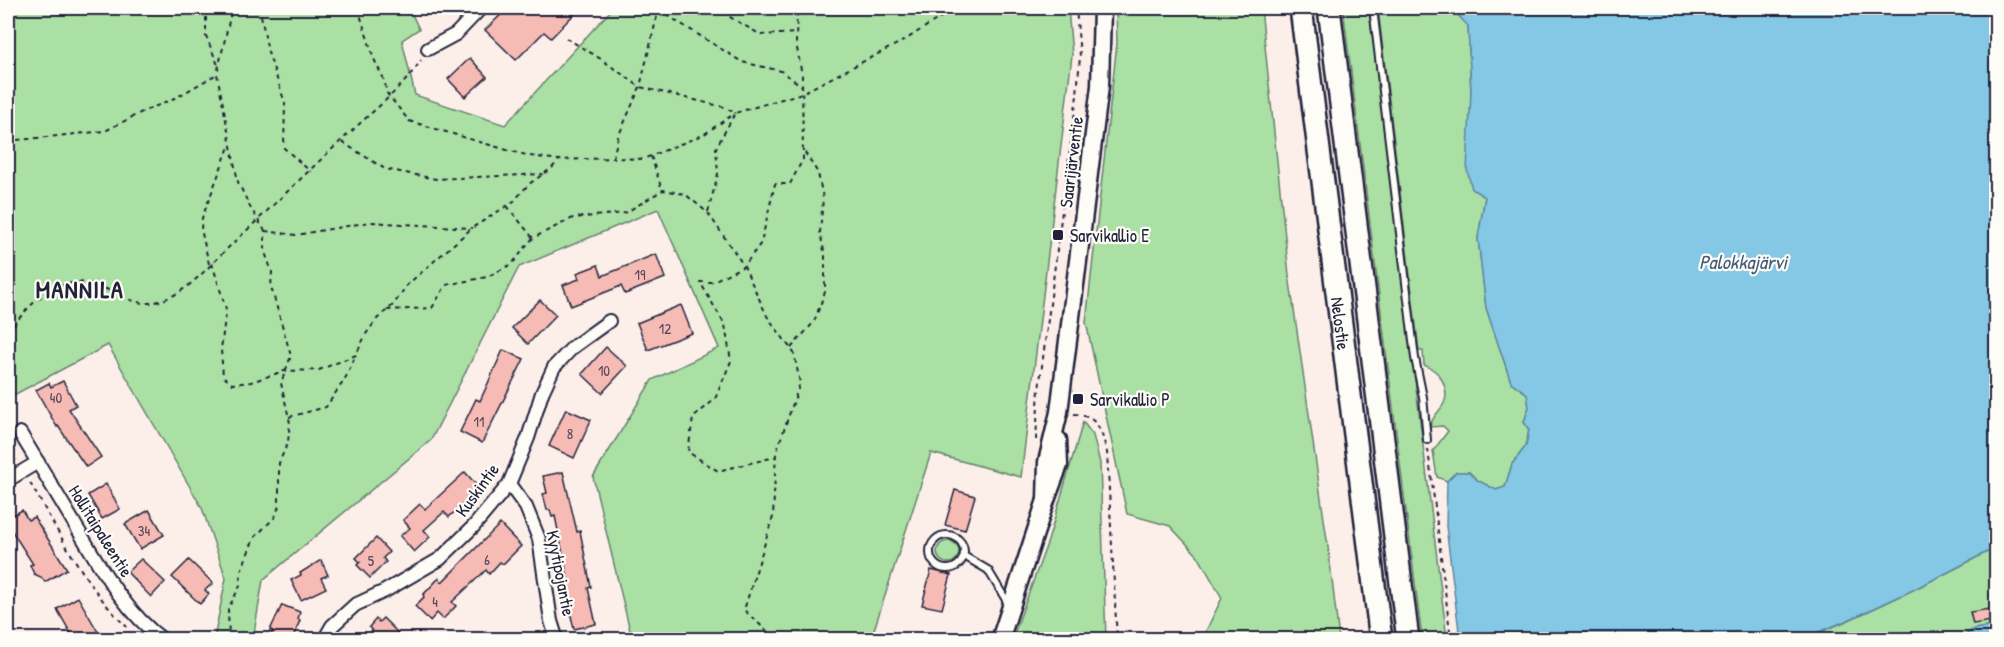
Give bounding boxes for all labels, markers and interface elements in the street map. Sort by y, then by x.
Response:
street label: Saarijärventie [1053,115,1089,209]
place label: Sarvikallio E [1070,223,1149,248]
marker: Sarvikallio E [1051,228,1065,242]
water label: Palokkajärvi [1699,248,1790,275]
house number: 19 [635,264,646,285]
district label: MANNILA [36,273,124,305]
street label: Nelostie [1325,296,1357,351]
house number: 12 [659,318,671,339]
house number: 10 [598,360,610,381]
house number: 40 [50,387,62,408]
place label: Sarvikallio P [1090,387,1170,412]
marker: Sarvikallio P [1071,392,1085,406]
house number: 11 [474,411,484,432]
house number: 8 [567,423,573,444]
street label: Kuskintie [449,458,505,522]
street label: Hollitaipaleentie [63,480,139,582]
house number: 34 [138,520,151,541]
street label: Kyytipojantie [540,528,582,618]
house number: 6 [484,549,490,570]
house number: 5 [368,550,375,571]
house number: 4 [432,591,438,612]

